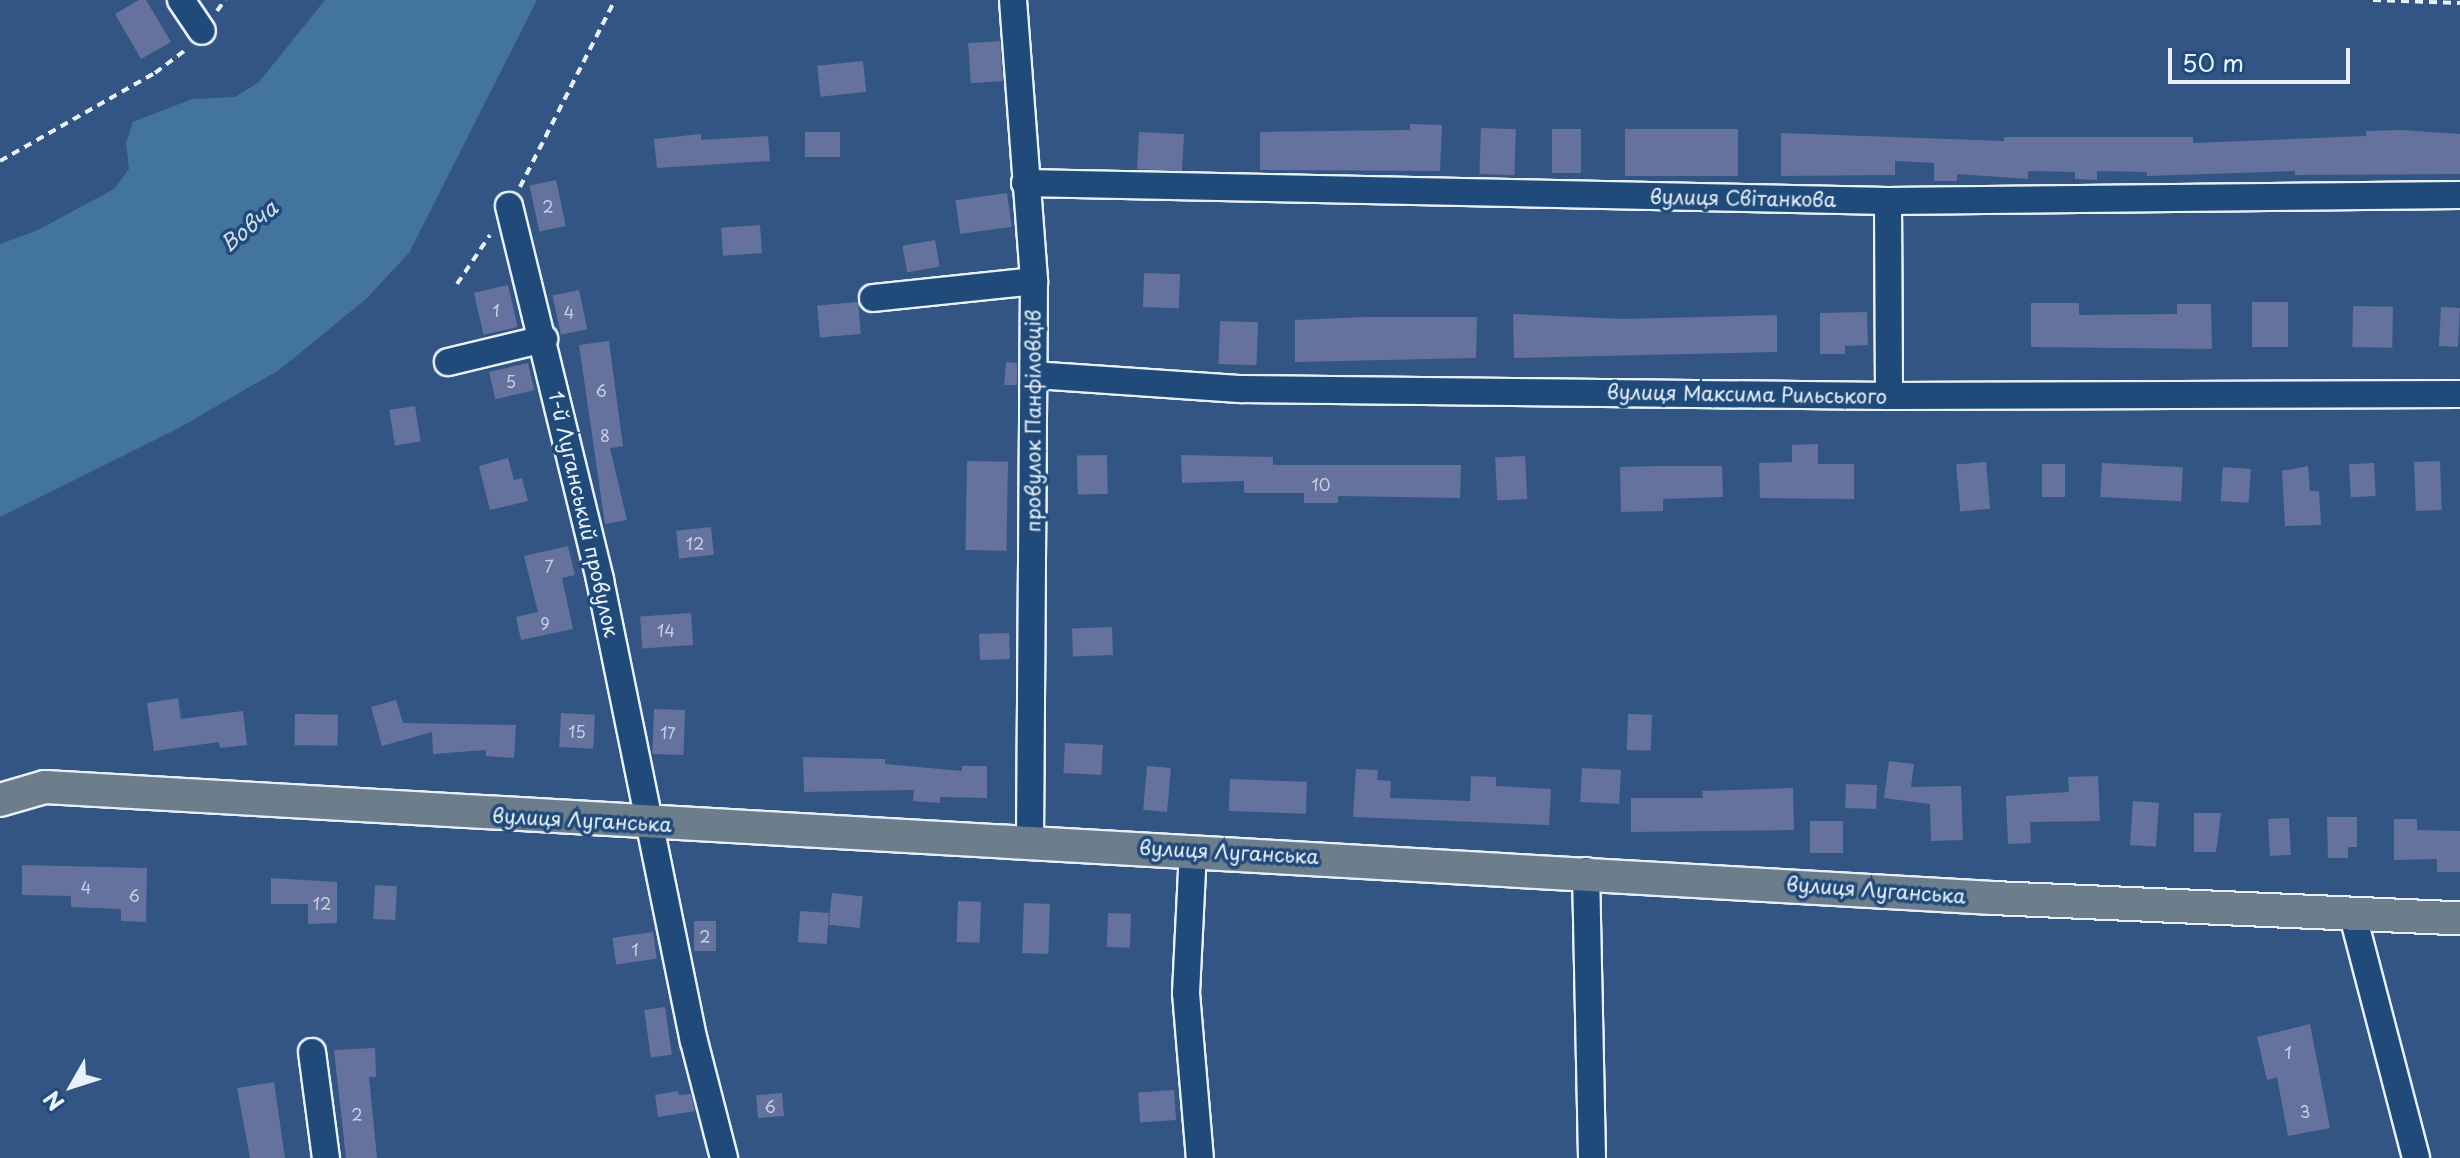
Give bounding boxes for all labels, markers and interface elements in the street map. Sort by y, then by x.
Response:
scale bar [2172,32,2354,82]
text: 50 m [2182,44,2244,80]
street label: вулиця Світанкова [1649,184,1837,212]
water label: Вовча [214,194,282,256]
house number: 2 [542,196,554,216]
house number: 1 [492,300,500,320]
house number: 4 [564,302,574,322]
street label: провулок Панфіловців [1021,309,1045,533]
house number: 5 [506,371,516,391]
house number: 6 [595,380,607,400]
street label: вулиця Максима Рильського [1606,380,1888,408]
street label: 1-й Луганський провулок [544,388,624,640]
house number: 8 [600,425,610,445]
house number: 10 [1312,474,1330,494]
house number: 12 [686,533,704,553]
house number: 7 [544,556,554,576]
house number: 9 [540,613,550,633]
house number: 14 [657,620,675,640]
house number: 15 [568,721,586,741]
house number: 17 [660,722,676,742]
street label: вулиця Луганська [491,803,673,837]
street label: вулиця Луганська [1138,835,1320,869]
street label: вулиця Луганська [1785,872,1967,908]
house number: 4 [81,877,91,897]
house number: 6 [128,885,140,905]
house number: 12 [313,893,331,913]
house number: 2 [699,926,711,946]
house number: 1 [631,939,639,959]
house number: 1 [2284,1042,2292,1062]
north arrow [32,1046,112,1126]
text: N [35,1084,71,1119]
house number: 6 [764,1096,776,1116]
house number: 3 [2300,1101,2310,1121]
house number: 2 [351,1104,363,1124]

